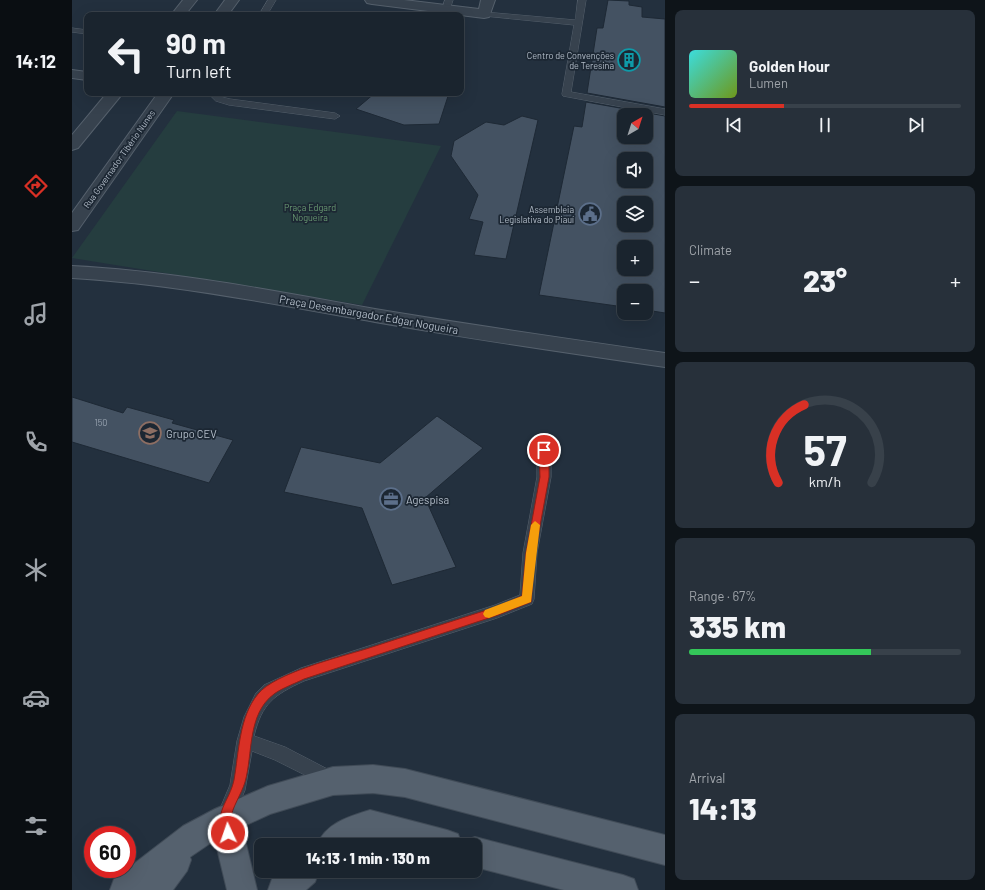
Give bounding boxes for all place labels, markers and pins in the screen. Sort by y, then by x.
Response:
building icon: Centro de Convenções de Teresina [616,47,642,73]
place label: Centro de Convenções de Teresina [527,50,614,71]
public building icon: Assembleia Legislativa do Piauí [577,201,603,227]
place label: Assembleia Legislativa do Piauí [499,204,574,225]
school or university icon: Grupo CEV [137,420,163,446]
place label: Grupo CEV [166,427,217,440]
pin [527,433,561,467]
office icon: Agespisa [378,486,404,512]
place label: Agespisa [406,493,449,506]

